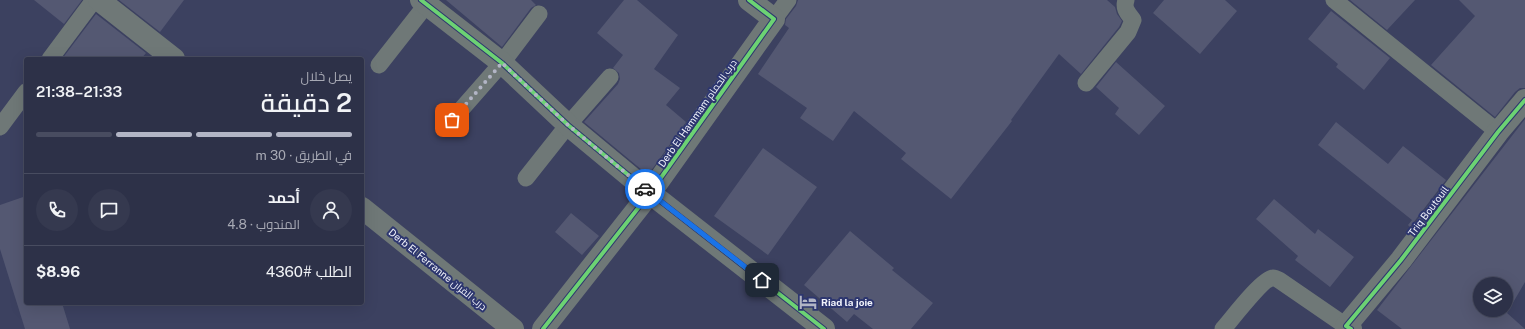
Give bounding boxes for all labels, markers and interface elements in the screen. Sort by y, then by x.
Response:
street label: Derb El Hammam درب الحمام [655,57,741,170]
text: يصل خلال [301,69,352,84]
text: 21:33–21:38 [36,83,122,100]
text: 2 دقيقة [261,87,352,118]
pin [435,103,469,137]
icon: bag [441,109,463,131]
text: في الطريق · 30 m [255,148,352,163]
courier [625,169,665,209]
icon: car [634,178,656,200]
street label: Triq Boutouil [1405,184,1451,238]
button: phone [36,189,78,231]
button: chat [88,189,130,231]
text: أحمد [268,189,300,206]
button: person [310,189,352,231]
text: المندوب · 4.8 [227,217,300,232]
street label: Derb El Ferranne درب الفران [386,226,490,313]
text: $8.96 [36,263,80,280]
text: الطلب #4360 [266,263,352,280]
pin [745,263,779,297]
icon: home [751,269,773,291]
map controls [1473,277,1513,317]
button: layers [1473,277,1513,317]
hotel icon: Riad la joie [798,292,818,312]
place label: Riad la joie [821,296,873,308]

